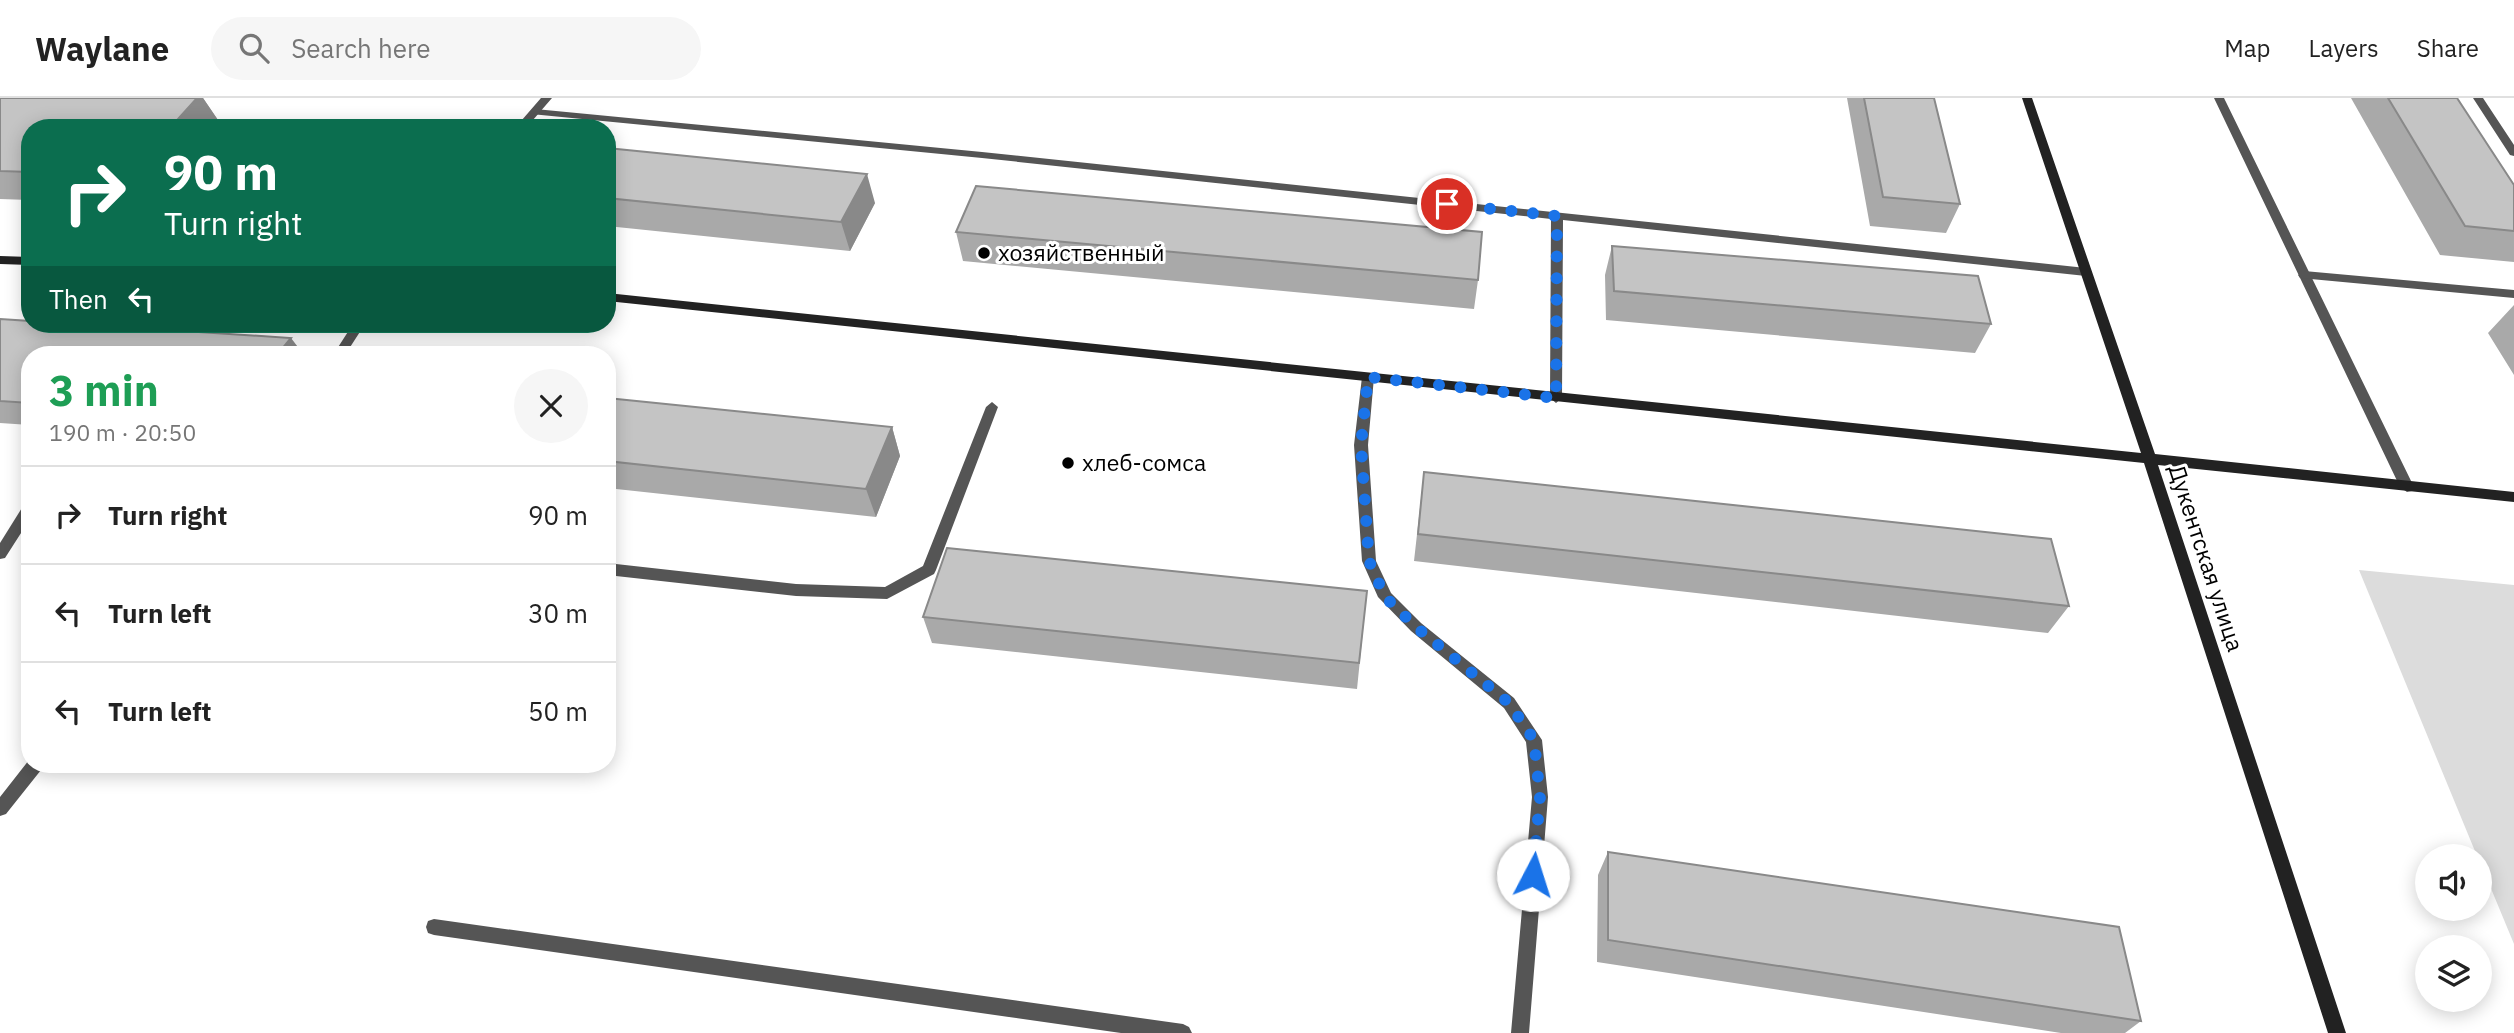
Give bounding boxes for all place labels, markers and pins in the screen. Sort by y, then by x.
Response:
pin [1417,174,1477,234]
place label: хозяйственный [998,237,1165,267]
marker: хозяйственный [976,245,992,261]
place label: хлеб-сомса [1082,447,1206,477]
marker: хлеб-сомса [1060,455,1076,471]

